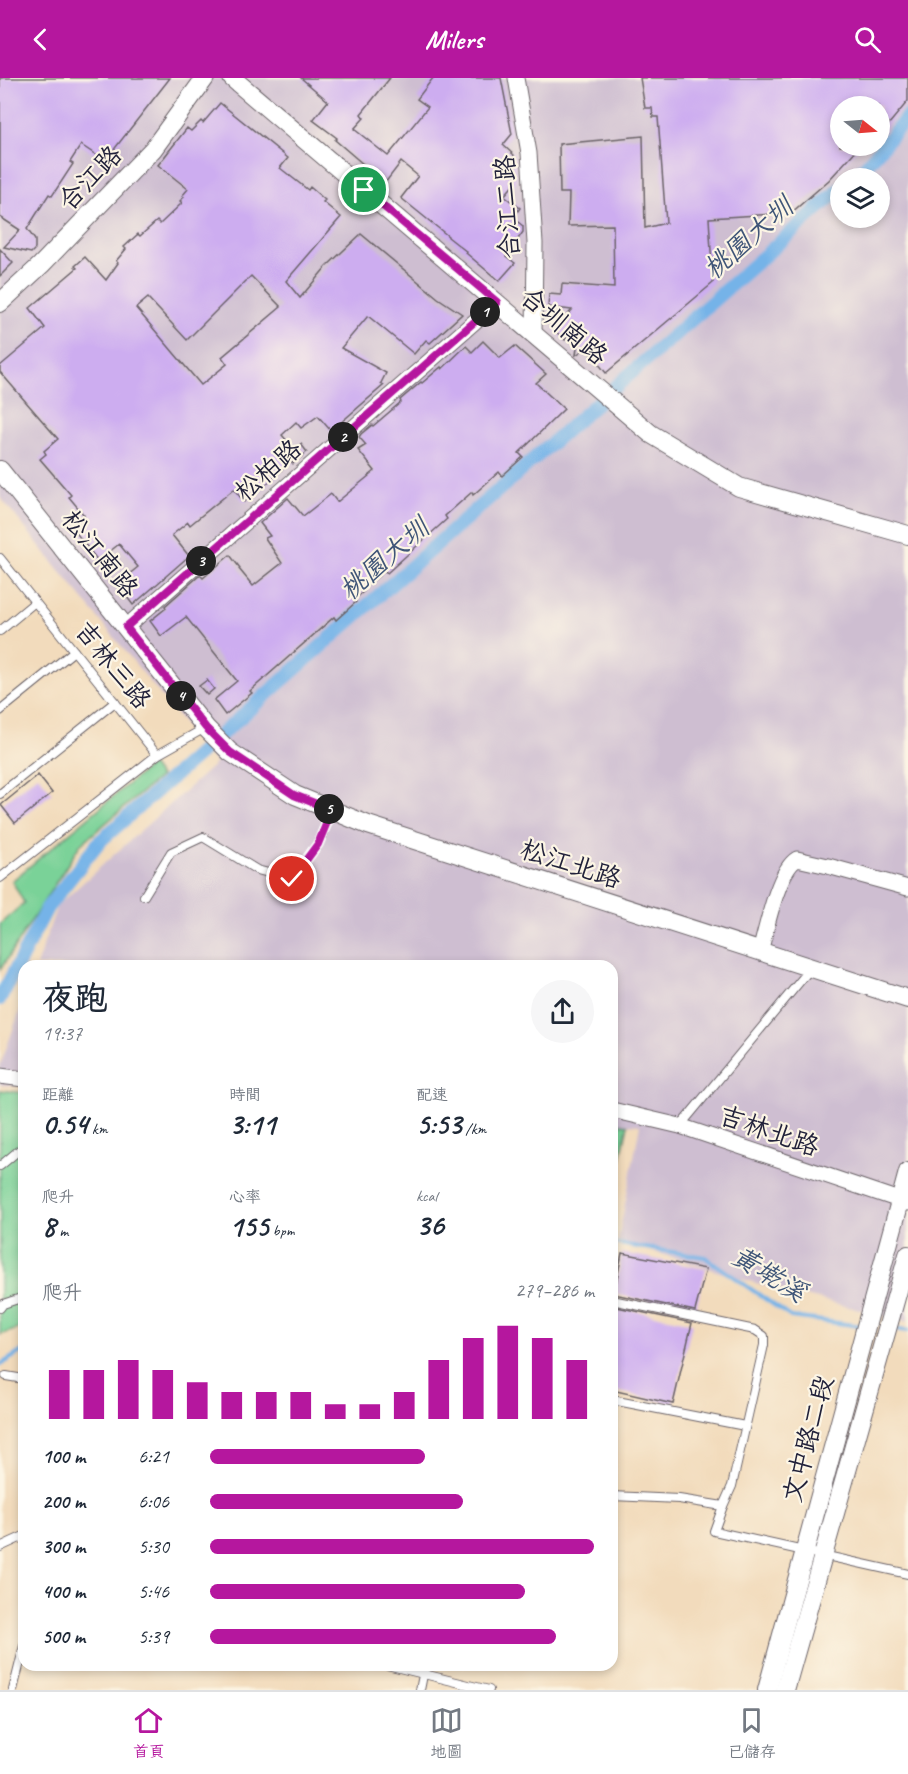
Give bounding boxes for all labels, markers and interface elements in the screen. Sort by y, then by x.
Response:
text: Milers [425,22,483,56]
icon: back [24,23,57,56]
icon: search [851,23,884,56]
north arrow [830,96,890,156]
map controls [830,96,890,228]
street label: 合江路 [51,138,129,218]
street label: 合江二路 [488,154,526,260]
pin [338,164,389,215]
button: layers [830,168,890,228]
icon: arrive [347,173,380,206]
water label: 桃園大圳 [696,188,802,286]
street label: 合圳南路 [514,280,614,372]
pin: 1 [470,297,500,327]
text: 1 [481,302,489,322]
pin: 2 [328,422,358,452]
text: 2 [339,427,347,447]
street label: 松柏路 [228,432,308,508]
street label: 松江南路 [54,503,146,605]
water label: 桃園大圳 [332,509,438,607]
pin: 3 [186,546,216,576]
text: 3 [197,551,205,571]
street label: 吉林三路 [67,614,159,716]
pin: 4 [166,681,196,711]
text: 4 [177,686,185,706]
pin: 5 [314,794,344,824]
text: 5 [326,799,332,819]
street label: 松江北路 [516,832,626,896]
pin [266,853,317,904]
icon: check [275,862,308,895]
text: 夜跑 [42,977,108,1019]
button: share [531,980,594,1043]
text: 19:37 [42,1021,82,1046]
text: 距離 [42,1085,74,1105]
text: 時間 [229,1085,261,1105]
text: 配速 [416,1085,448,1105]
street label: 吉林北路 [714,1098,824,1164]
text: 0.54 [42,1105,88,1143]
text: 3:11 [229,1105,275,1143]
text: 5:53 [416,1105,461,1143]
text: km [88,1119,107,1139]
text: /km [461,1119,486,1139]
text: kcal [416,1186,437,1206]
text: 爬升 [42,1187,74,1207]
text: 心率 [229,1187,261,1207]
text: 36 [416,1206,444,1244]
text: 8 [42,1207,56,1245]
text: 155 [229,1207,269,1245]
text: m [56,1221,68,1241]
text: bpm [269,1221,294,1241]
water label: 黃墘溪 [726,1239,814,1310]
text: 279–286 m [515,1278,594,1303]
text: 爬升 [42,1280,82,1305]
street label: 文中路二段 [775,1372,841,1506]
text: 100 m [42,1444,85,1469]
text: 6:21 [138,1444,169,1469]
text: 200 m [42,1489,85,1514]
text: 6:06 [138,1489,169,1514]
text: 300 m [42,1534,85,1559]
text: 5:30 [138,1534,169,1559]
text: 400 m [42,1579,85,1604]
text: 5:46 [138,1579,169,1604]
text: 500 m [42,1624,85,1649]
text: 5:39 [138,1624,169,1649]
tab: 首頁 [132,1704,165,1762]
tab: 地圖 [430,1704,463,1762]
tab: 已儲存 [728,1704,776,1762]

